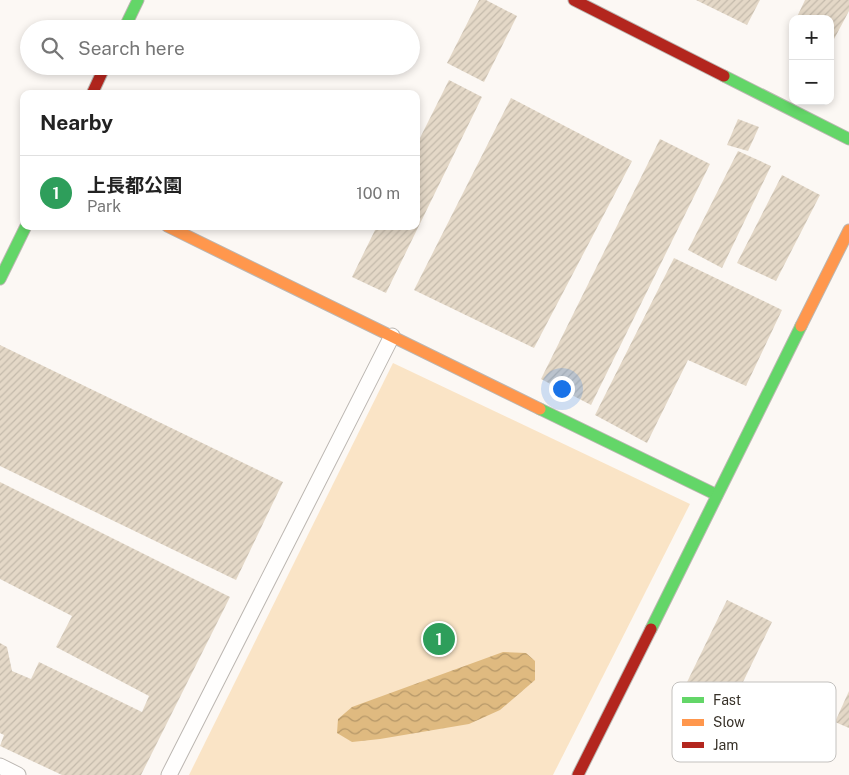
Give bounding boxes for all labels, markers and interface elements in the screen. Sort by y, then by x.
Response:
map controls [789,15,834,105]
button: + [789,15,834,60]
search box [20,20,420,75]
icon: search [38,34,66,62]
text: Search here [78,37,185,59]
button: − [789,60,834,105]
text: Nearby [40,110,113,135]
text: 上長都公園 [87,174,182,196]
text: 1 [53,184,59,203]
text: 100 m [356,184,400,203]
text: Park [87,197,121,216]
your location [549,376,575,402]
pin: 1 [423,620,455,658]
legend [672,682,836,762]
text: Fast [713,692,741,708]
text: Slow [713,714,745,730]
text: Jam [713,737,738,753]

